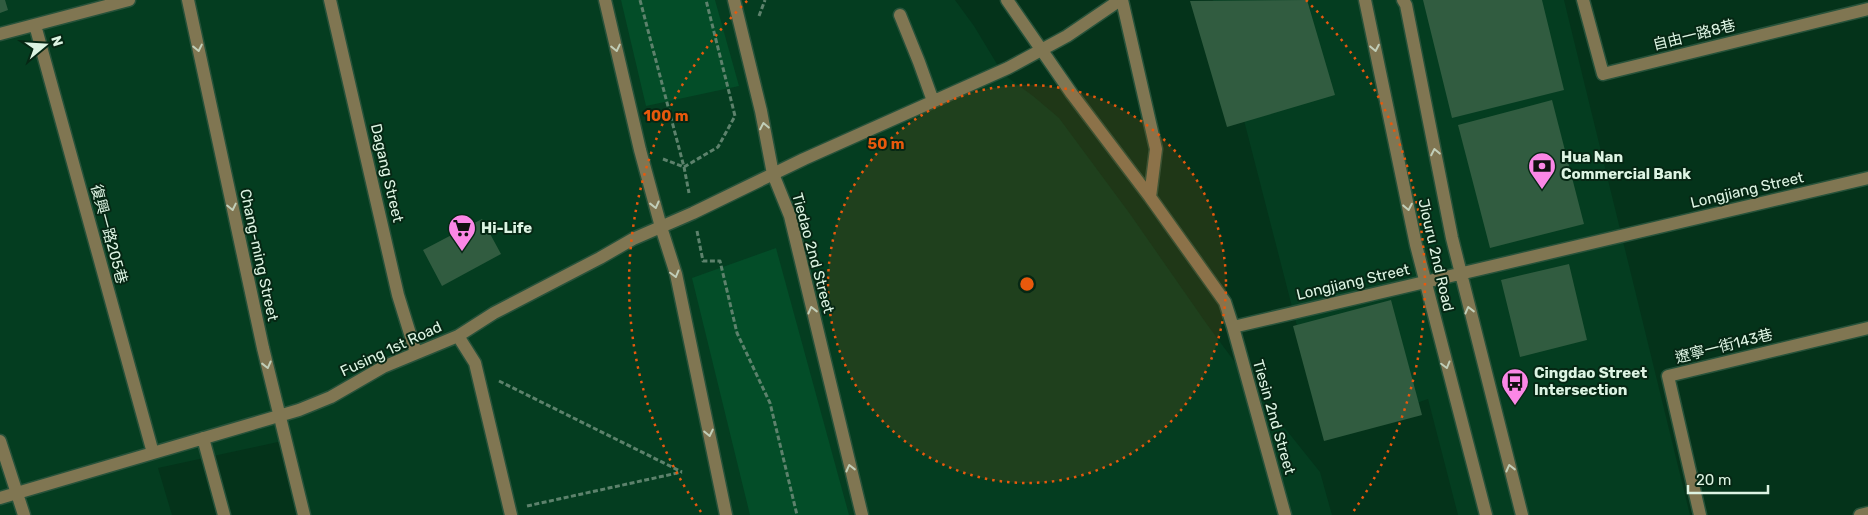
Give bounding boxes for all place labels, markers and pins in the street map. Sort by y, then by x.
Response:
place label: Hua Nan Commercial Bank [1561,148,1691,183]
bank icon: Hua Nan Commercial Bank [1527,151,1557,190]
supermarket icon: Hi-Life [447,213,477,252]
place label: Hi-Life [481,219,532,237]
centre of rings [1018,275,1036,293]
place label: Cingdao Street Intersection [1534,364,1647,399]
bus stop icon: Cingdao Street Intersection [1500,367,1530,406]

